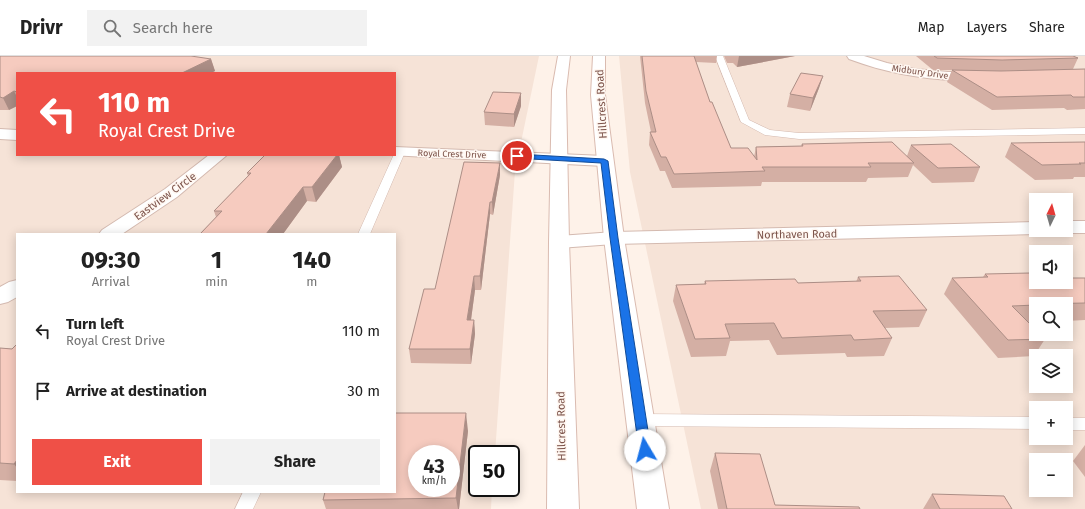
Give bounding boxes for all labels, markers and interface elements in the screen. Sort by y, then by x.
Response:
search box [87,10,367,46]
text: Drivr [20,16,63,39]
icon: search [101,17,123,39]
text: Search here [133,19,213,37]
text: Map [918,19,944,36]
text: Layers [966,19,1007,36]
text: Share [1029,19,1065,36]
street label: Midbury Drive [891,63,949,81]
street label: Hillcrest Road [593,69,610,139]
text: 110 m [98,86,170,119]
icon: left [32,88,84,140]
text: Royal Crest Drive [98,120,235,142]
pin [500,139,534,173]
icon: arrive [506,145,528,167]
street label: Royal Crest Drive [418,148,487,160]
street label: Eastview Circle [132,170,199,223]
north arrow [1029,193,1073,237]
map controls [1029,193,1073,497]
street label: Northaven Road [757,227,837,242]
button: sound [1029,245,1073,289]
text: 09:30 [81,246,141,274]
text: 1 [211,246,222,274]
text: 140 [293,246,331,274]
text: Arrival [92,274,130,289]
text: min [205,274,228,289]
text: m [306,274,317,289]
button: search [1029,297,1073,341]
text: Turn left [66,315,124,333]
icon: left [32,320,54,342]
text: 110 m [342,322,380,340]
text: Royal Crest Drive [66,333,165,348]
button: layers [1029,349,1073,393]
icon: arrive [32,380,54,402]
text: Arrive at destination [66,382,207,400]
text: 30 m [347,382,380,400]
street label: Hillcrest Road [554,391,569,461]
button: + [1029,401,1073,445]
position arrow [624,429,666,471]
button: Exit [32,439,202,485]
button: Share [210,439,380,485]
speed limit sign: 50 [468,445,520,497]
button: − [1029,453,1073,497]
text: 43 [423,454,445,478]
text: km/h [422,475,446,487]

